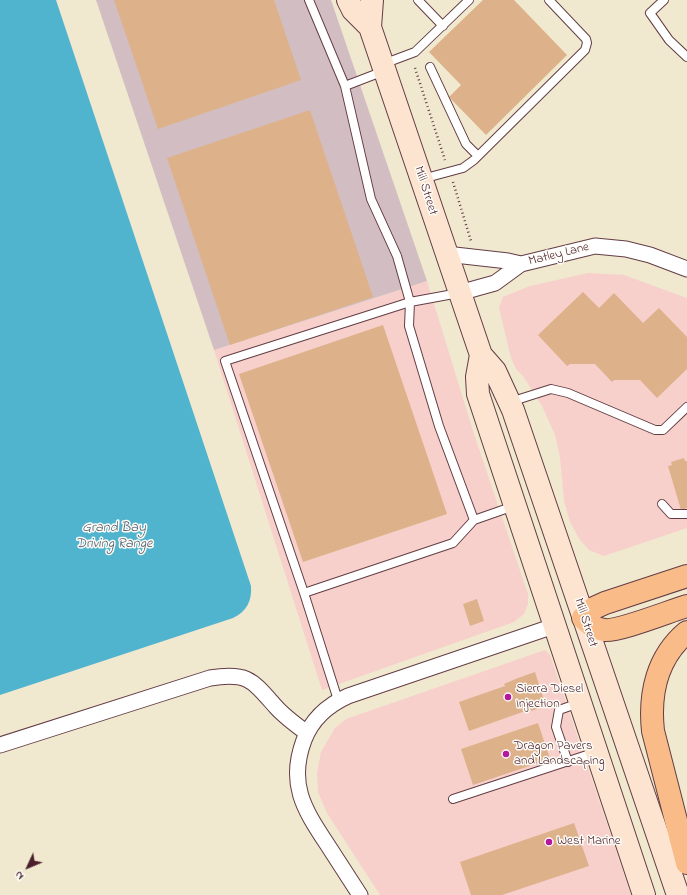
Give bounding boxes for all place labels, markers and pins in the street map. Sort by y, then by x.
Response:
place label: Sierra Diesel Injection [516,682,583,713]
marker: Sierra Diesel Injection [503,692,513,702]
place label: Dragon Pavers and Landscaping [514,739,605,770]
marker: Dragon Pavers and Landscaping [501,749,511,759]
place label: West Marine [557,834,621,850]
marker: West Marine [544,837,554,847]

